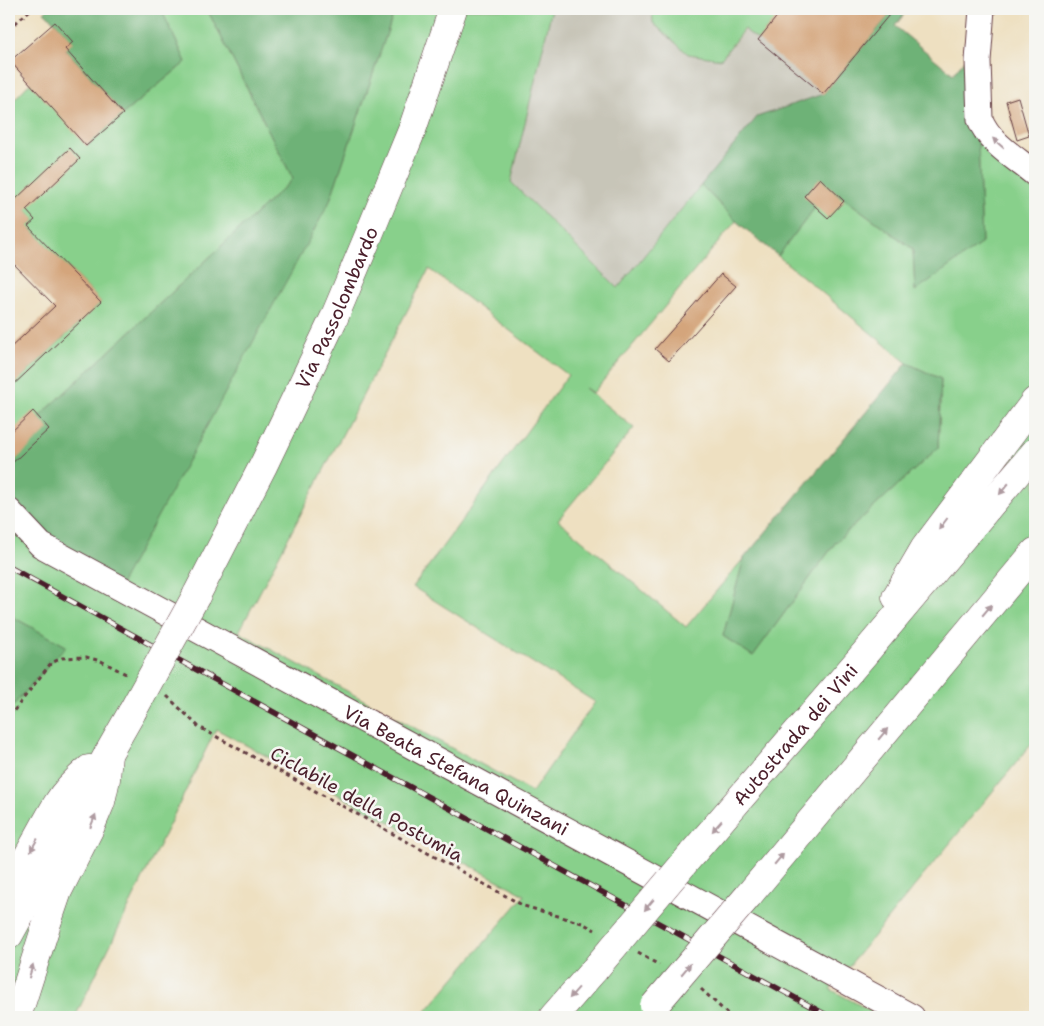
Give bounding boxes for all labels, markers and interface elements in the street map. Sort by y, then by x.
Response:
one-way arrow [992,137,1004,149]
street label: Via Passolombardo [290,223,384,393]
one-way arrow [998,483,1009,496]
one-way arrow [938,517,948,531]
one-way arrow [982,603,993,616]
street label: Autostrada dei Vini [727,658,864,811]
street label: Via Beata Stefana Quinzani [339,699,573,842]
one-way arrow [877,728,888,740]
street label: Ciclabile della Postumia [266,741,468,868]
one-way arrow [89,813,97,828]
one-way arrow [711,819,722,832]
one-way arrow [30,838,38,853]
one-way arrow [773,853,784,866]
one-way arrow [644,898,655,911]
one-way arrow [680,962,691,975]
one-way arrow [28,963,36,978]
one-way arrow [569,987,580,1000]

